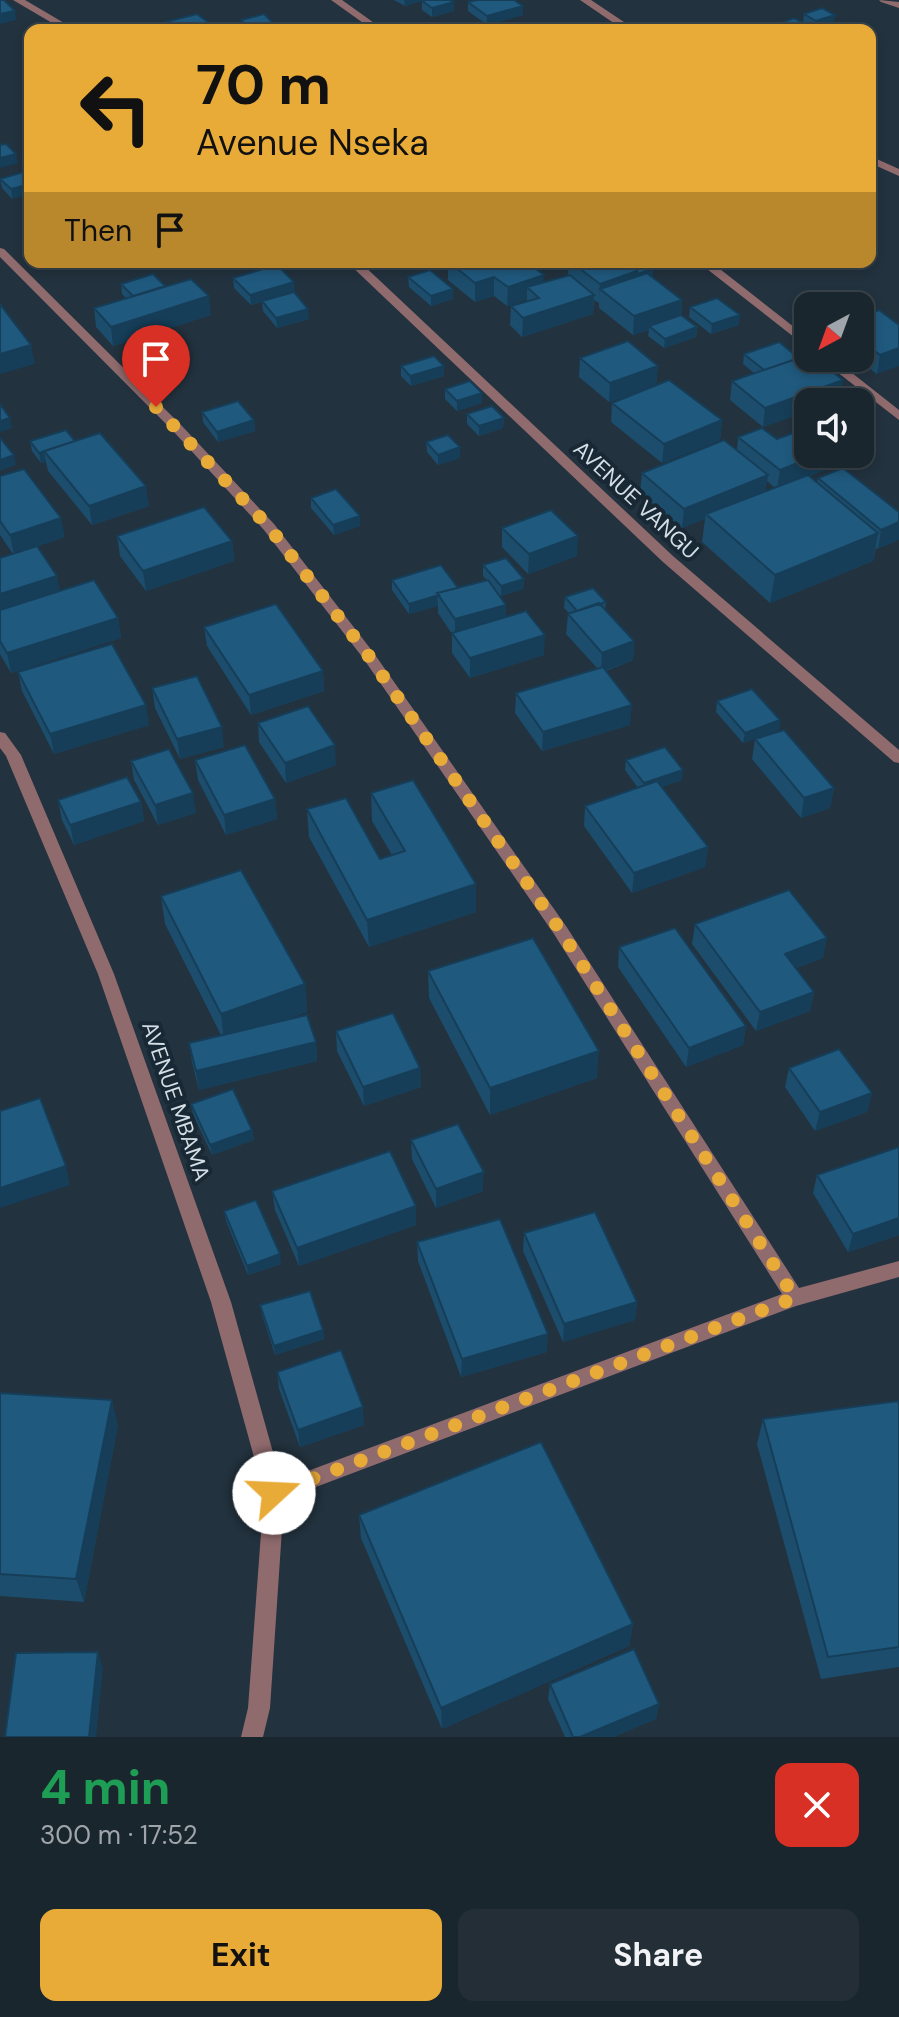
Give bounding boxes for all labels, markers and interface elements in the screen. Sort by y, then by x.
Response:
text: 70 m [196,48,331,121]
icon: left [64,56,168,160]
text: Avenue Nseka [196,119,429,166]
icon: arrive [148,208,192,252]
text: Then [64,211,132,250]
north arrow [794,292,874,372]
map controls [794,292,874,468]
pin [122,325,190,407]
icon: arrive [134,337,178,381]
button: sound [794,388,874,468]
street label: AVENUE VANGU [567,434,705,566]
street label: AVENUE MBAMA [135,1017,217,1185]
position arrow [232,1451,316,1535]
text: 4 min [40,1756,170,1819]
button: close [775,1763,859,1847]
text: 300 m · 17:52 [40,1818,198,1852]
button: Exit [40,1909,442,2001]
button: Share [458,1909,859,2001]

